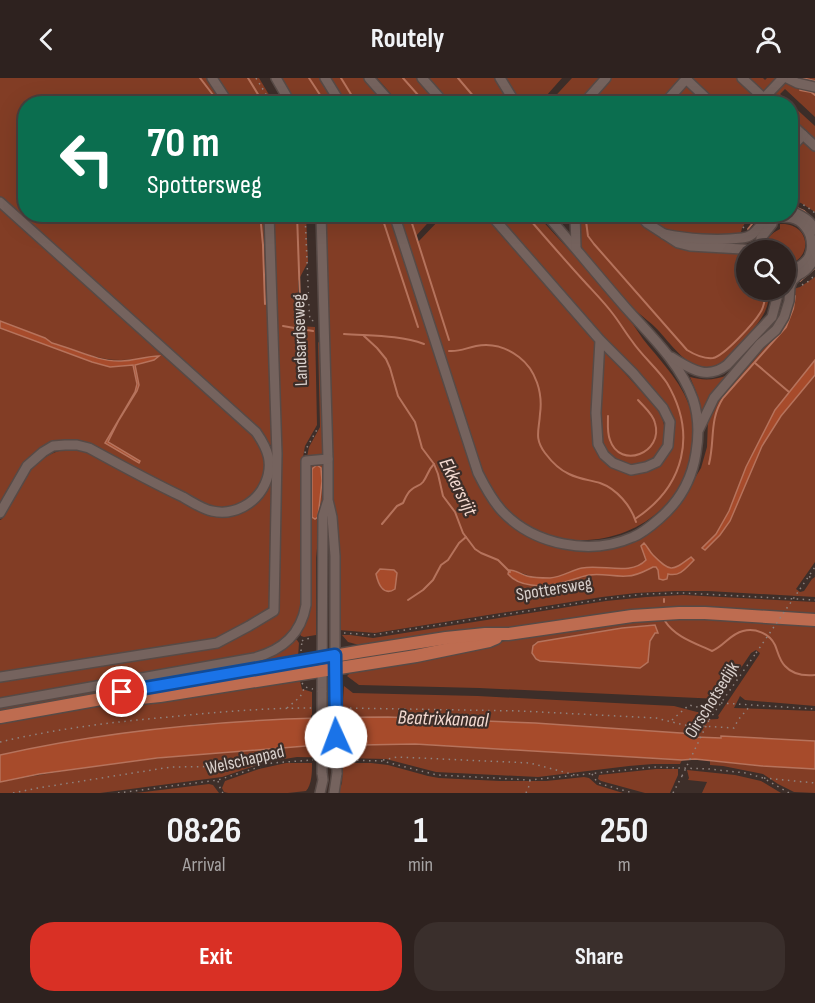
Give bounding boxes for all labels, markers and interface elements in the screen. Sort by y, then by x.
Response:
icon: back [30,23,63,56]
text: Routely [371,23,444,55]
icon: person [752,23,785,56]
text: 70 m [147,118,220,169]
icon: left [48,120,126,198]
text: Spottersweg [147,169,262,201]
map controls [736,240,796,300]
button: search [736,240,796,300]
street label: Landsardseweg [288,293,312,387]
water label: Ekkersrijt [434,454,483,521]
street label: Spottersweg [515,573,593,605]
street label: Oirschotsedijk [680,658,744,742]
pin [96,666,147,717]
icon: arrive [105,675,138,708]
position arrow [304,705,368,769]
water label: Beatrixkanaal [397,705,490,733]
street label: Welschappad [204,741,286,779]
text: 08:26 [167,810,241,853]
text: 1 [414,810,428,853]
text: 250 [600,810,648,853]
text: Arrival [183,853,226,877]
text: min [408,853,433,877]
text: m [618,853,630,877]
button: Exit [30,922,402,991]
button: Share [414,922,785,991]

